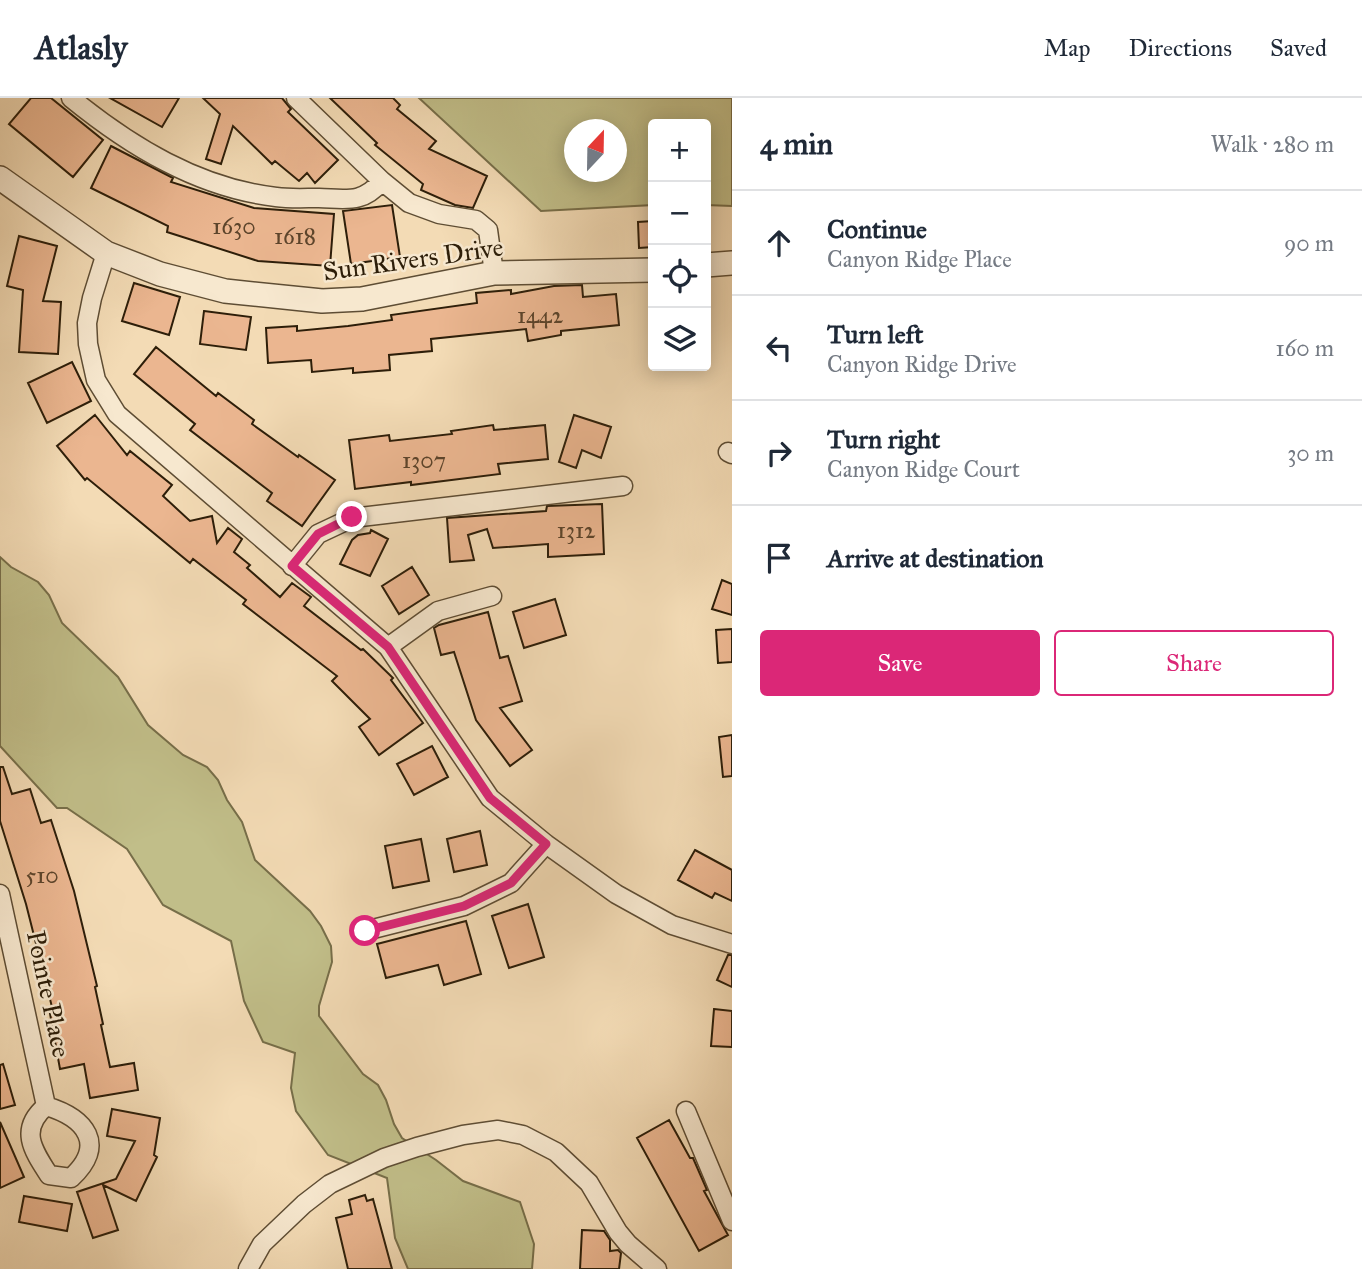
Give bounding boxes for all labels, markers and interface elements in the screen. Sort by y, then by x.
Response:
text: Atlasly [35,28,127,68]
text: Map [1044,33,1091,63]
text: Directions [1129,33,1232,63]
text: Saved [1270,33,1327,63]
north arrow [564,119,627,182]
map controls [648,119,711,371]
button: + [648,119,711,182]
text: 4 min [760,126,833,162]
text: Walk · 280 m [1210,130,1334,158]
button: − [648,182,711,245]
house number: 1630 [212,212,256,240]
text: Continue [827,213,927,245]
house number: 1618 [274,222,316,250]
icon: ahead [760,224,798,262]
text: 90 m [1284,229,1334,257]
street label: Sun Rivers Drive [321,230,505,287]
button: locate [648,245,711,308]
text: Canyon Ridge Place [827,245,1012,273]
house number: 1442 [517,301,564,329]
button: layers [648,308,711,371]
text: Turn left [827,318,923,350]
icon: left [760,329,798,367]
text: 160 m [1276,334,1334,362]
text: Canyon Ridge Drive [827,350,1017,378]
text: Turn right [827,423,940,455]
icon: right [760,434,798,472]
text: 30 m [1287,439,1334,467]
house number: 1307 [402,446,446,474]
text: Canyon Ridge Court [827,455,1020,483]
route end [336,501,367,532]
house number: 1312 [557,516,596,544]
icon: arrive [760,539,798,577]
text: Arrive at destination [827,542,1044,574]
button: Save [760,630,1040,696]
button: Share [1054,630,1334,696]
house number: 510 [25,861,59,889]
route start [349,915,380,946]
street label: Pointe Place [20,928,78,1061]

